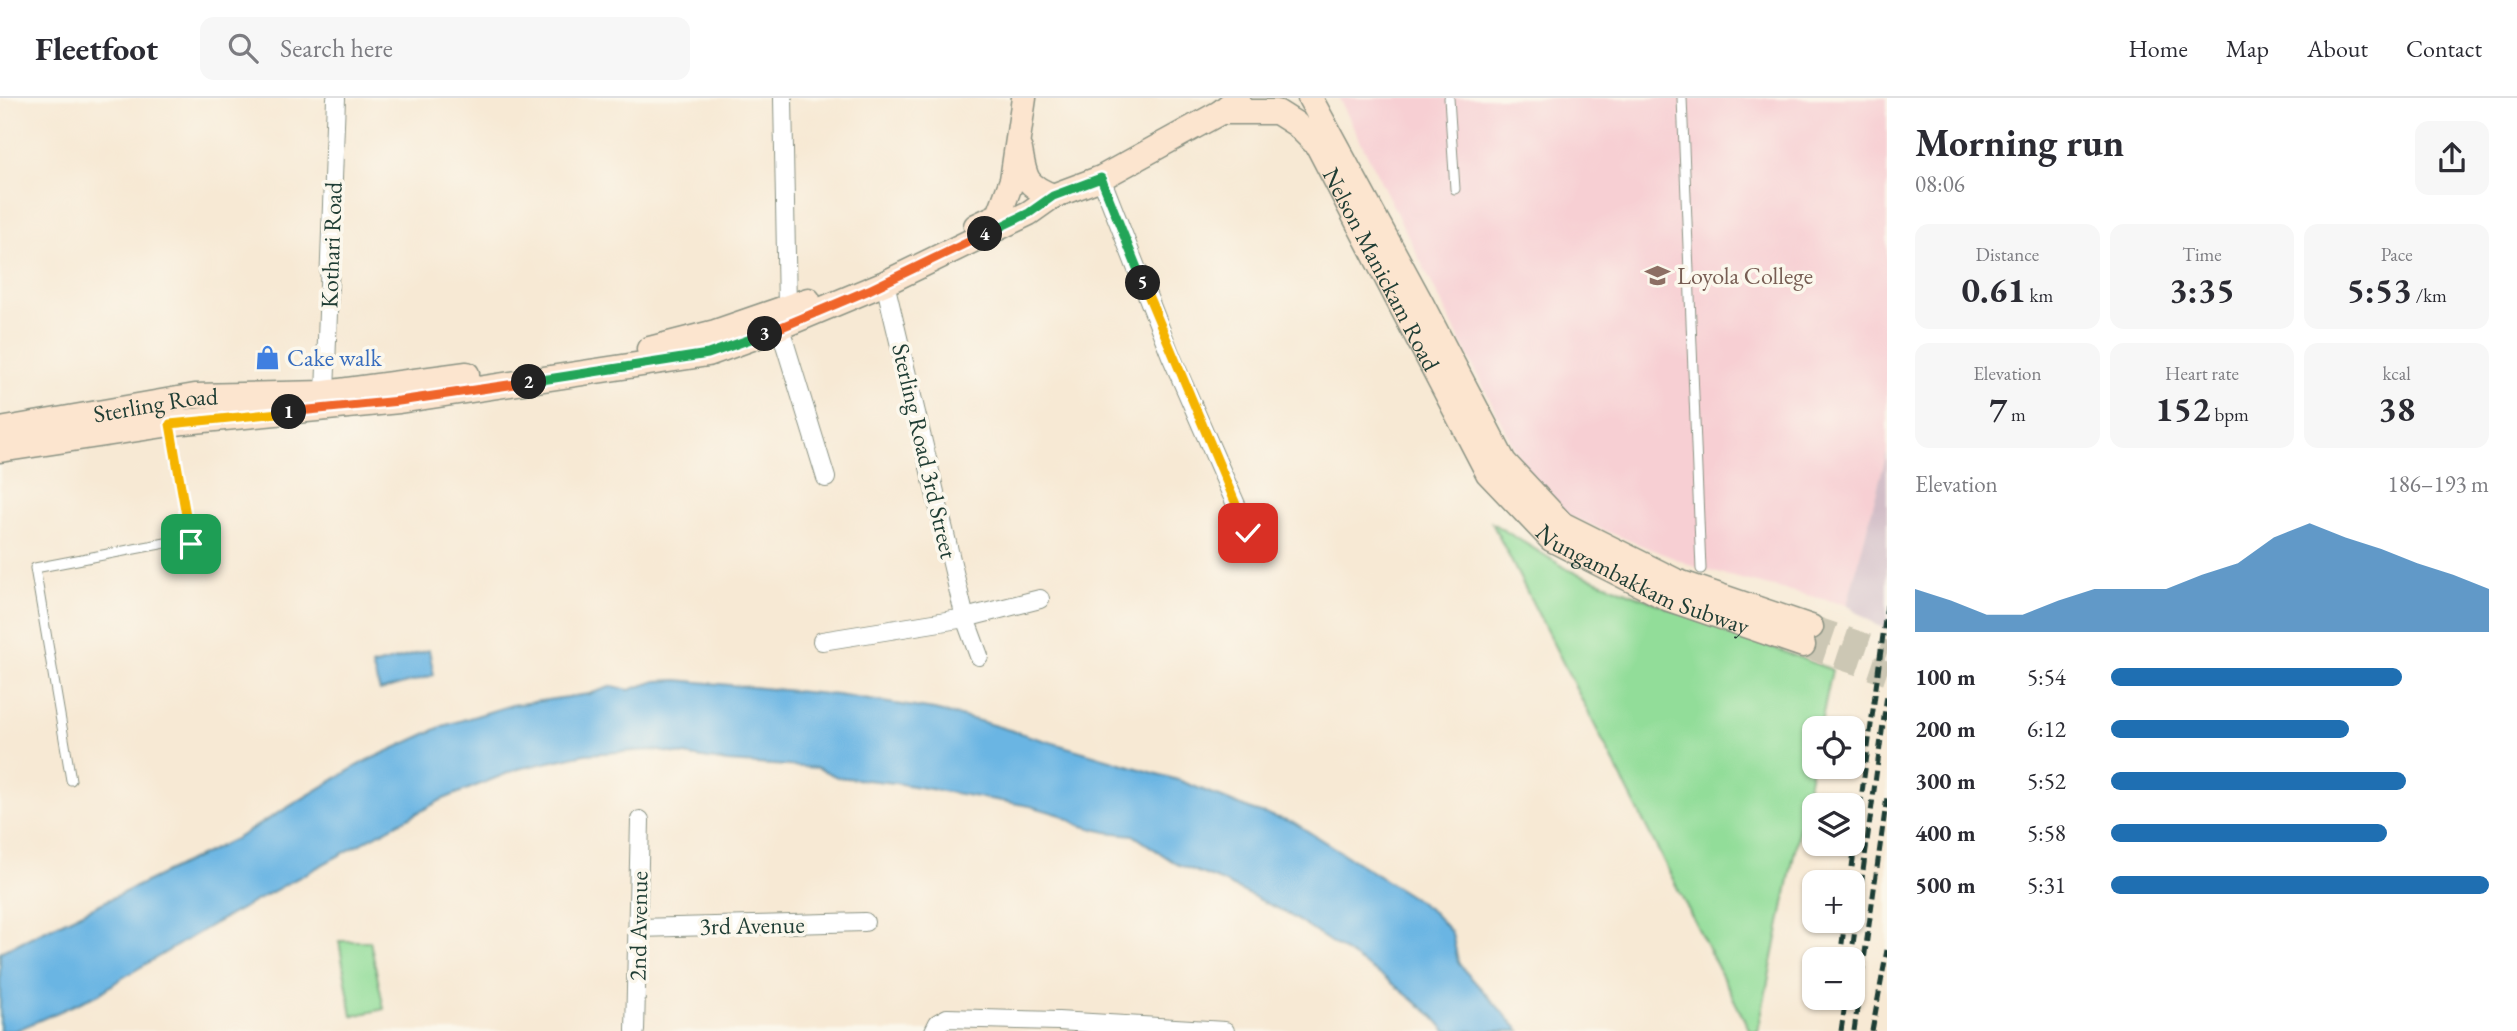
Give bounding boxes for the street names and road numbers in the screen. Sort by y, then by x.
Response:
street label: Nelson Manickam Road [1316,162,1448,377]
street label: Kothari Road [313,180,349,309]
street label: Sterling Road 3rd Street [885,340,965,562]
street label: Sterling Road [91,380,219,429]
street label: Nungambakkam Subway [1529,517,1754,641]
street label: 2nd Avenue [622,871,654,981]
street label: 3rd Avenue [699,909,805,941]

